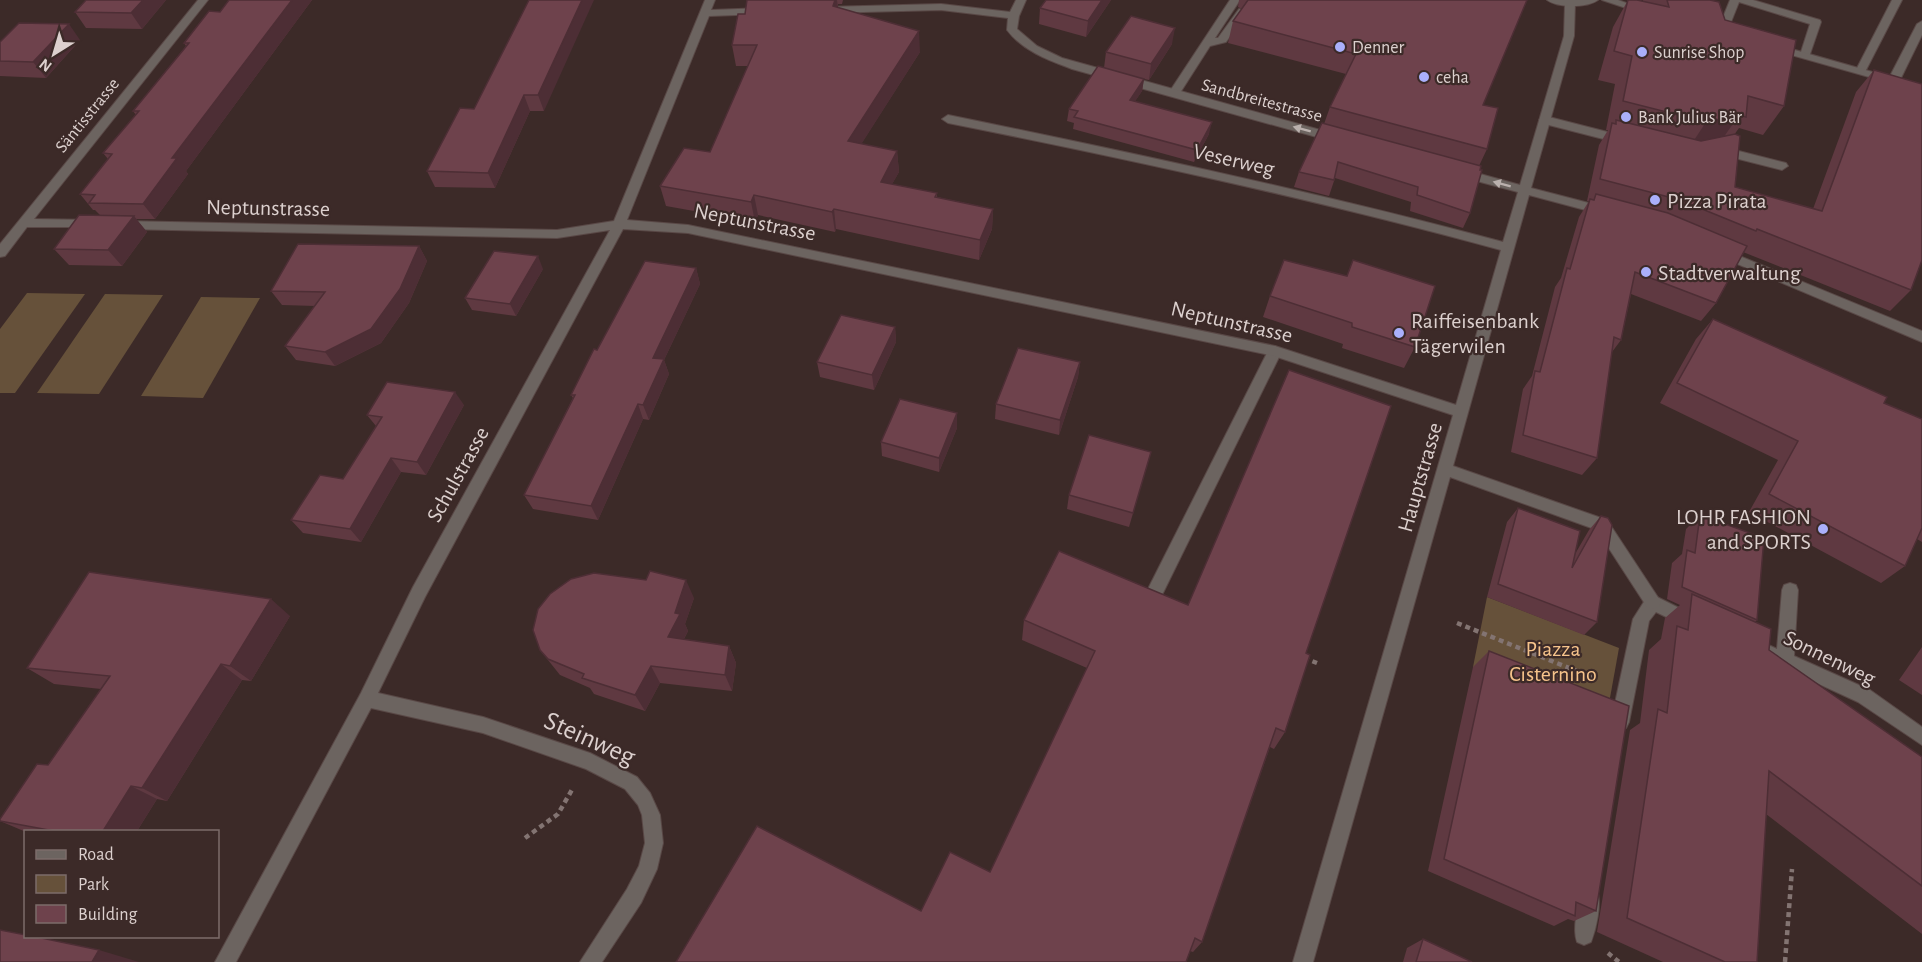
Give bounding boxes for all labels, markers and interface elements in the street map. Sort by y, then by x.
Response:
north arrow [24,24,84,84]
place label: Denner [1352,39,1405,57]
marker: Denner [1333,40,1347,54]
place label: Sunrise Shop [1654,44,1744,62]
marker: Sunrise Shop [1635,45,1649,59]
text: N [36,55,55,75]
place label: ceha [1436,69,1469,87]
marker: ceha [1417,70,1431,84]
street label: Säntisstrasse [52,75,123,156]
street label: Sandbreitestrasse [1199,76,1324,126]
place label: Bank Julius Bär [1638,109,1742,127]
marker: Bank Julius Bär [1619,110,1633,124]
one-way arrow [1293,124,1311,133]
street label: Veserweg [1191,140,1277,180]
one-way arrow [1493,178,1512,188]
place label: Pizza Pirata [1667,190,1767,212]
marker: Pizza Pirata [1648,193,1662,207]
street label: Neptunstrasse [206,196,330,220]
street label: Neptunstrasse [692,199,818,245]
place label: Stadtverwaltung [1658,262,1801,284]
marker: Stadtverwaltung [1639,265,1653,279]
street label: Neptunstrasse [1169,297,1295,347]
place label: Raiffeisenbank Tägerwilen [1411,310,1539,357]
marker: Raiffeisenbank Tägerwilen [1392,326,1406,340]
street label: Hauptstrasse [1394,420,1446,535]
street label: Schulstrasse [423,423,493,526]
place label: LOHR FASHION and SPORTS [1676,506,1811,553]
marker: LOHR FASHION and SPORTS [1816,522,1830,536]
street label: Sonnenweg [1780,626,1879,690]
park label: Piazza Cisternino [1509,638,1597,685]
street label: Steinweg [540,706,640,771]
legend [24,830,219,938]
text: Road [78,846,114,864]
text: Park [78,876,110,894]
text: Building [78,906,138,924]

